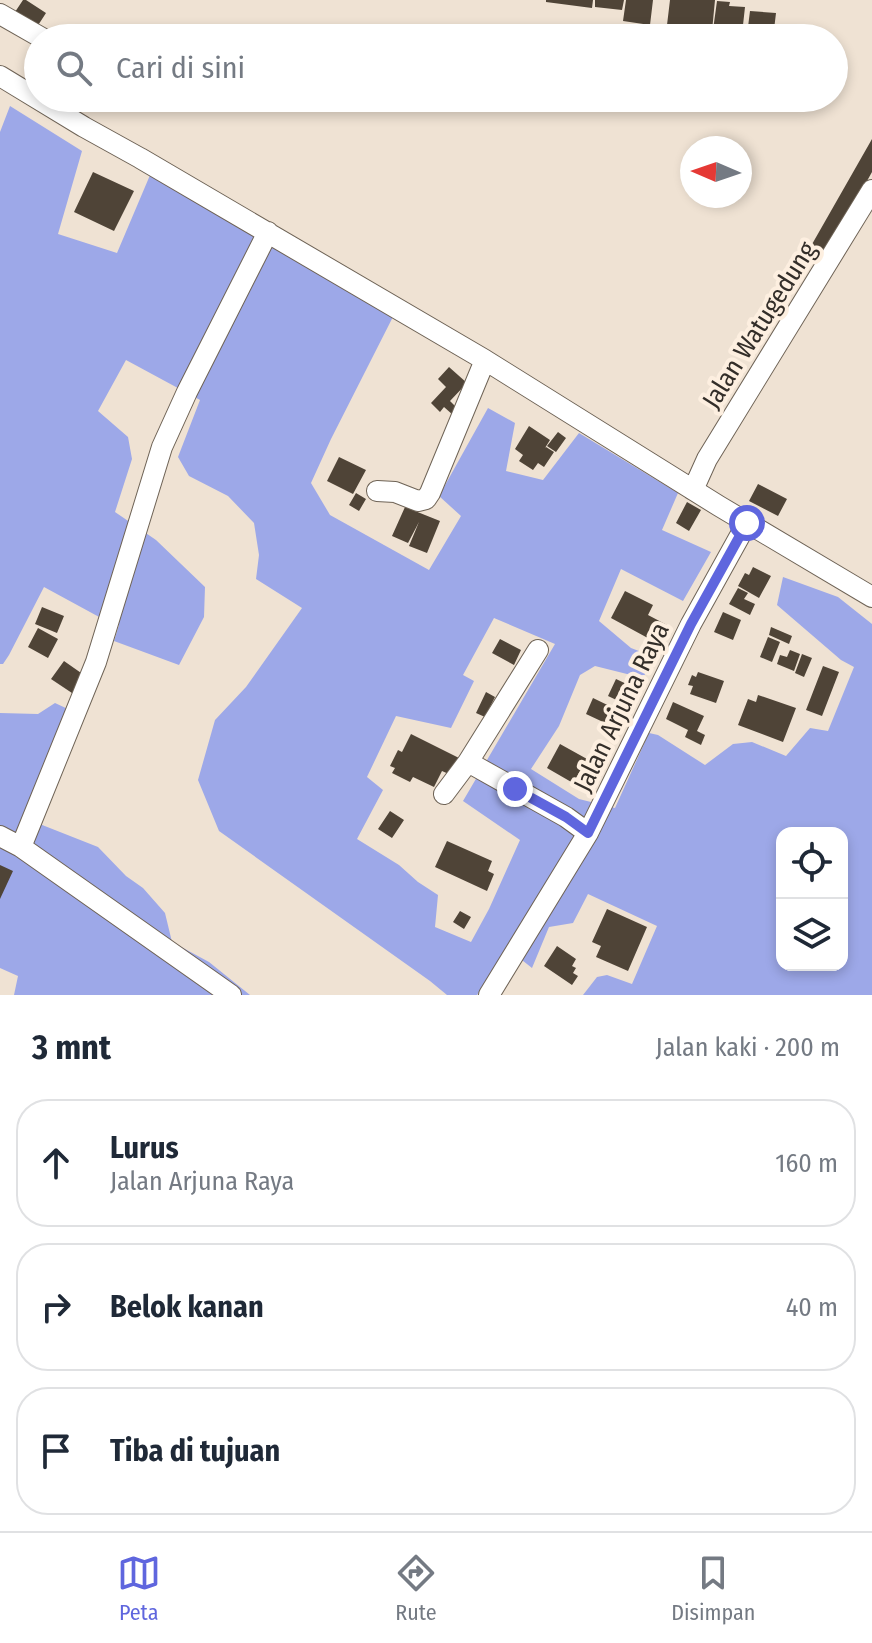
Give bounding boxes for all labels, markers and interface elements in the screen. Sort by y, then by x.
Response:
search box [24,24,848,112]
icon: search [52,46,96,90]
text: Cari di sini [116,50,245,86]
north arrow [680,136,752,208]
street label: Jalan Watugedung [696,236,823,414]
route start [729,505,765,541]
street label: Jalan Arjuna Raya [567,618,676,797]
route end [497,771,533,807]
map controls [776,827,848,971]
button: locate [776,827,848,899]
button: layers [776,899,848,971]
text: 3 mnt [32,1027,111,1068]
text: Jalan kaki · 200 m [656,1032,840,1063]
text: Lurus [110,1130,179,1166]
icon: ahead [34,1141,78,1185]
text: 160 m [775,1148,838,1179]
text: Jalan Arjuna Raya [110,1166,294,1197]
icon: right [34,1285,78,1329]
text: Belok kanan [110,1289,264,1325]
text: 40 m [786,1292,838,1323]
icon: arrive [34,1429,78,1473]
text: Tiba di tujuan [110,1433,280,1469]
tab: Peta [117,1551,161,1626]
tab: Rute [394,1551,438,1626]
tab: Disimpan [671,1551,755,1626]

